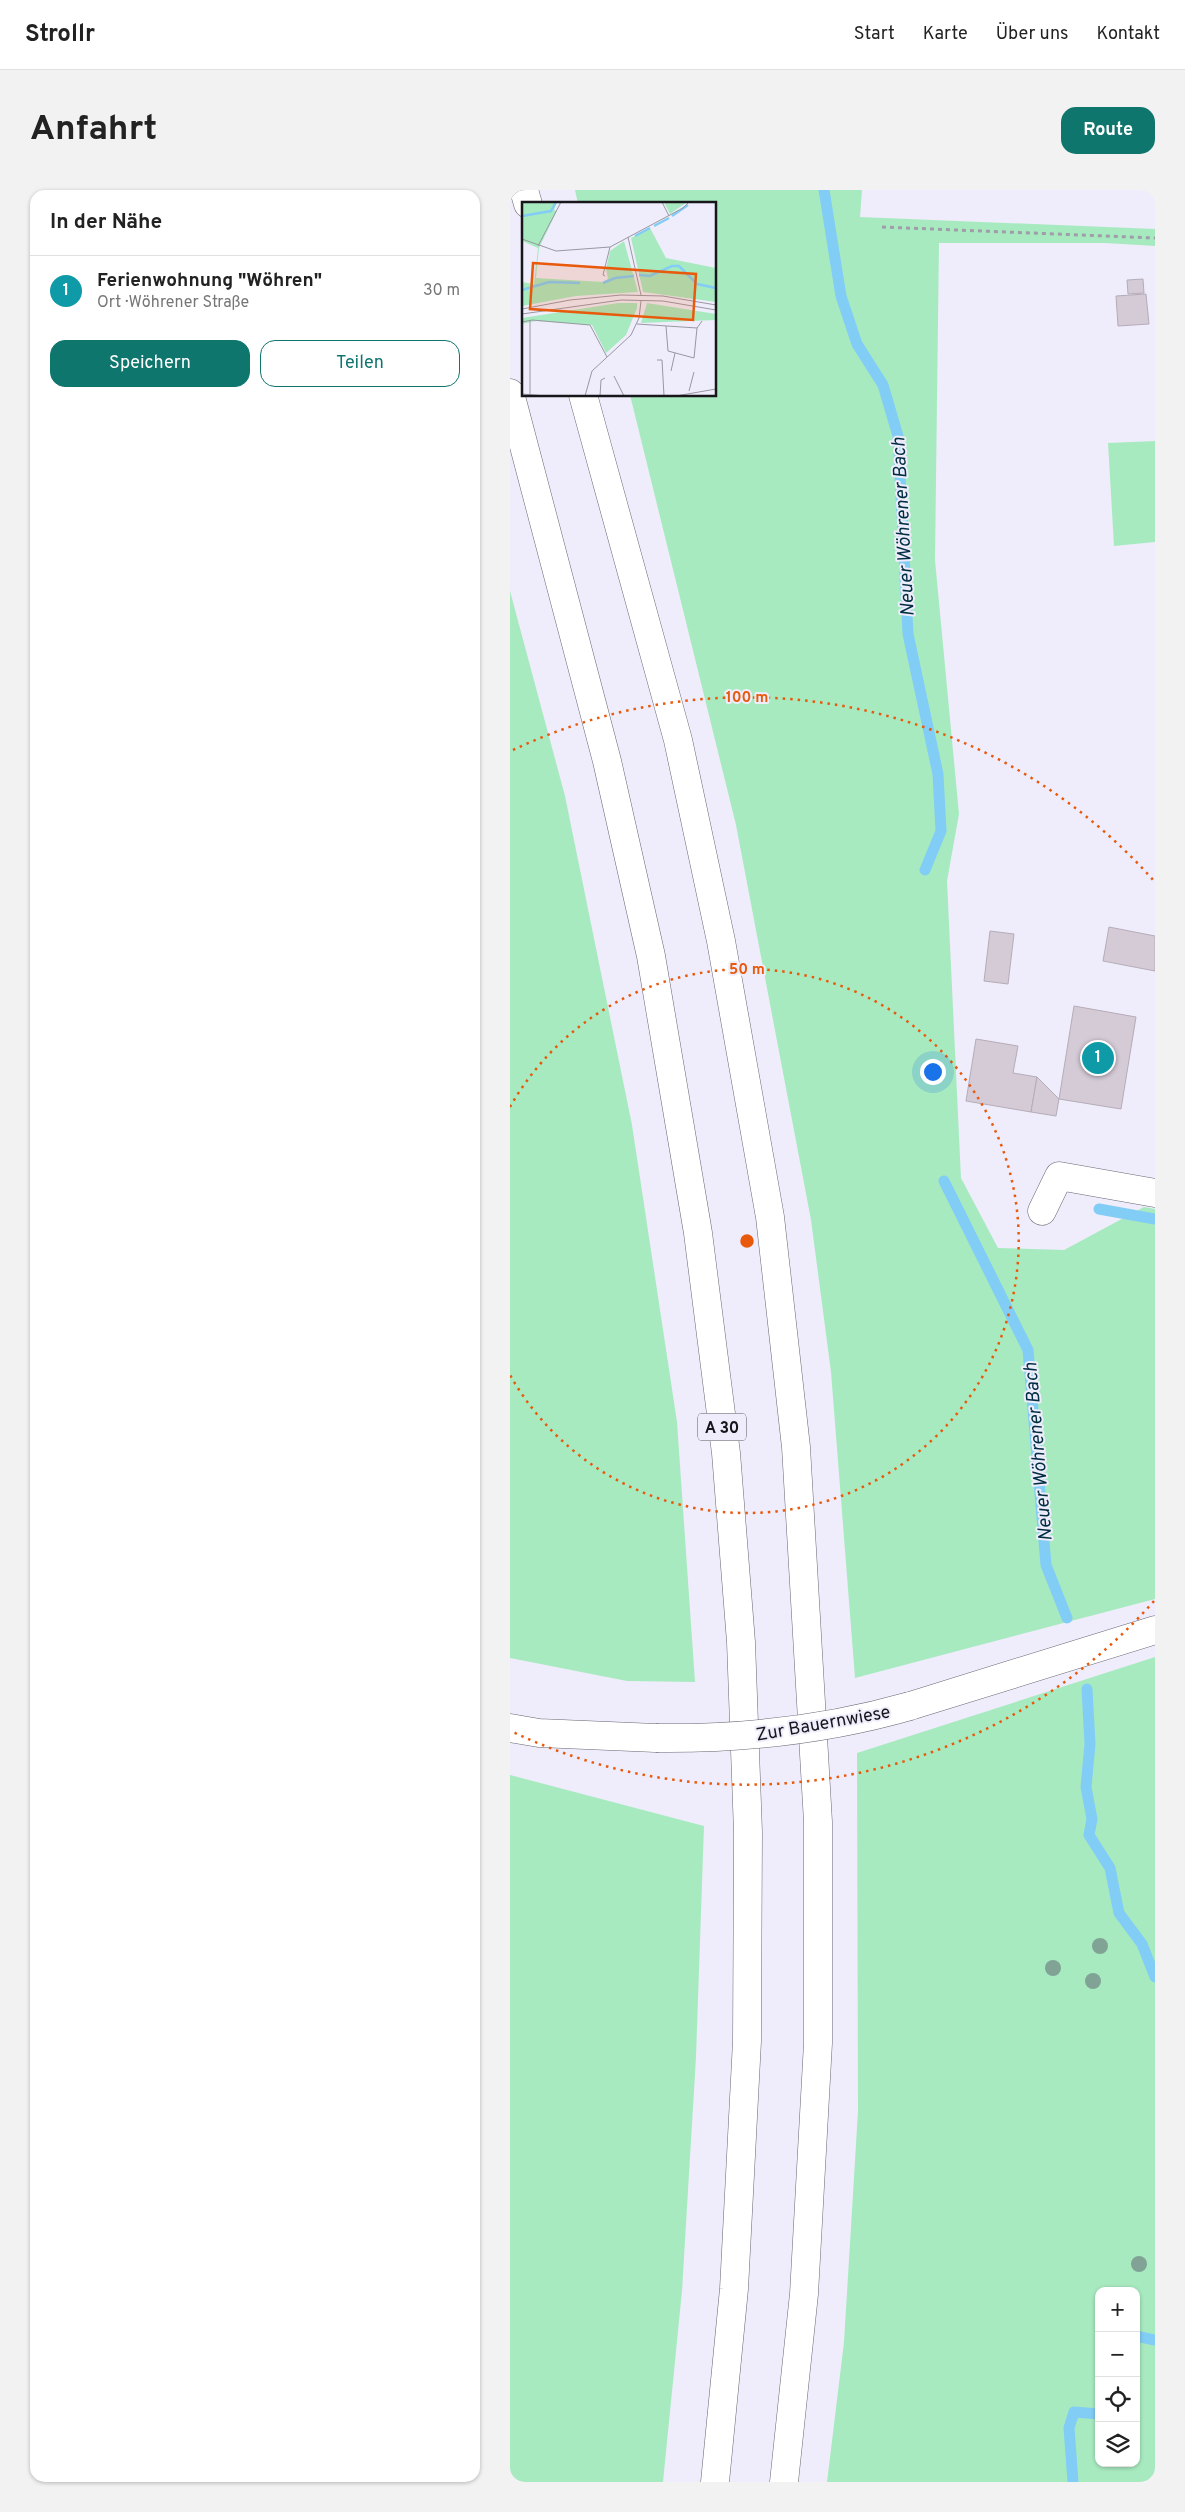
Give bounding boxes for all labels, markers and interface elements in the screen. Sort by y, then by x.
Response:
text: Strollr [25,20,95,50]
text: Start [854,23,895,46]
text: Karte [923,23,968,46]
text: Über uns [996,23,1068,46]
text: Kontakt [1096,23,1160,46]
button: Route [1061,107,1155,154]
text: Anfahrt [30,108,157,152]
inset map [522,202,716,396]
text: In der Nähe [50,209,162,236]
text: Ferienwohnung "Wöhren" [97,269,322,293]
text: 1 [63,281,69,301]
text: 30 m [423,281,460,301]
text: Ort · Wöhrener Straße [97,293,249,313]
button: Speichern [50,340,250,387]
button: Teilen [260,340,460,387]
water label: Neuer Wöhrener Bach [887,436,921,617]
text: 100 m [726,689,768,708]
text: 50 m [729,961,765,980]
pin: 1 [1082,1039,1114,1077]
your location [920,1059,946,1085]
centre of rings [738,1232,756,1250]
water label: Neuer Wöhrener Bach [1019,1361,1059,1542]
road number: A 30 [698,1414,746,1440]
street label: Zur Bauernwiese [754,1701,892,1748]
map controls [1095,2287,1140,2467]
button: + [1095,2287,1140,2332]
button: − [1095,2332,1140,2377]
button: locate [1095,2377,1140,2422]
button: layers [1095,2422,1140,2467]

